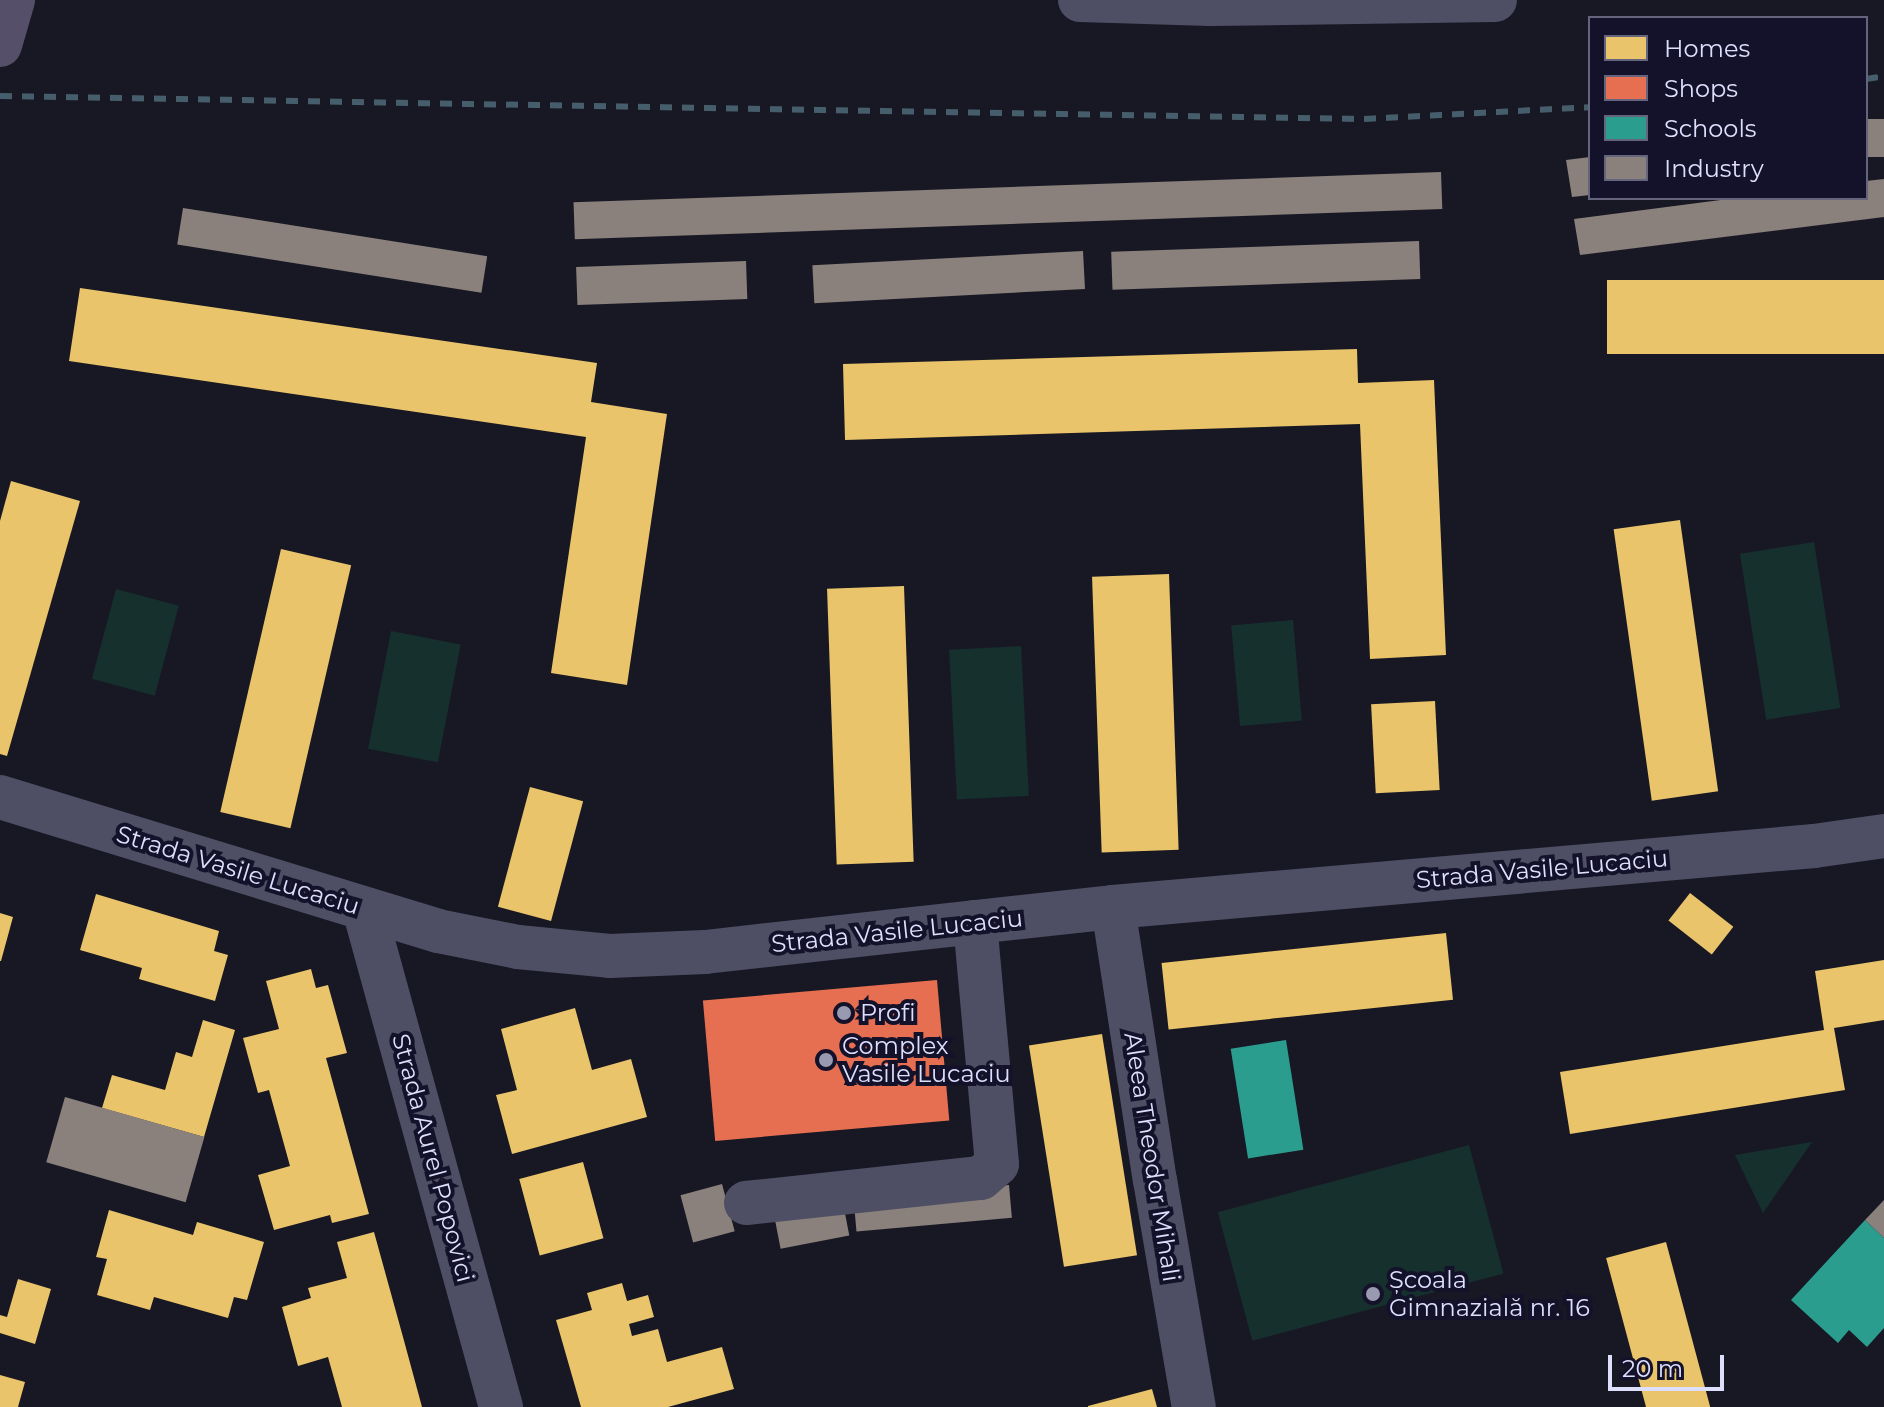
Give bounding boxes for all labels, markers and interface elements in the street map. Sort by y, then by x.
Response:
legend [1588,16,1868,200]
text: Homes [1664,34,1750,63]
text: Shops [1664,74,1738,103]
text: Schools [1664,114,1757,143]
text: Industry [1664,154,1764,183]
street label: Strada Vasile Lucaciu [113,819,363,921]
street label: Strada Vasile Lucaciu [1415,844,1669,894]
street label: Strada Vasile Lucaciu [770,903,1024,959]
place label: Profi [860,999,916,1027]
marker: Profi [835,1004,853,1022]
street label: Aleea Theodor Mihali [1118,1030,1186,1284]
street label: Strada Aurel Popovici [386,1031,480,1285]
place label: Complex Vasile Lucaciu [842,1032,1011,1088]
marker: Complex Vasile Lucaciu [817,1051,835,1069]
place label: Școala Gimnazială nr. 16 [1389,1266,1590,1322]
marker: Școala Gimnazială nr. 16 [1364,1285,1382,1303]
scale bar [1612,1339,1728,1389]
text: 20 m [1622,1354,1683,1383]

